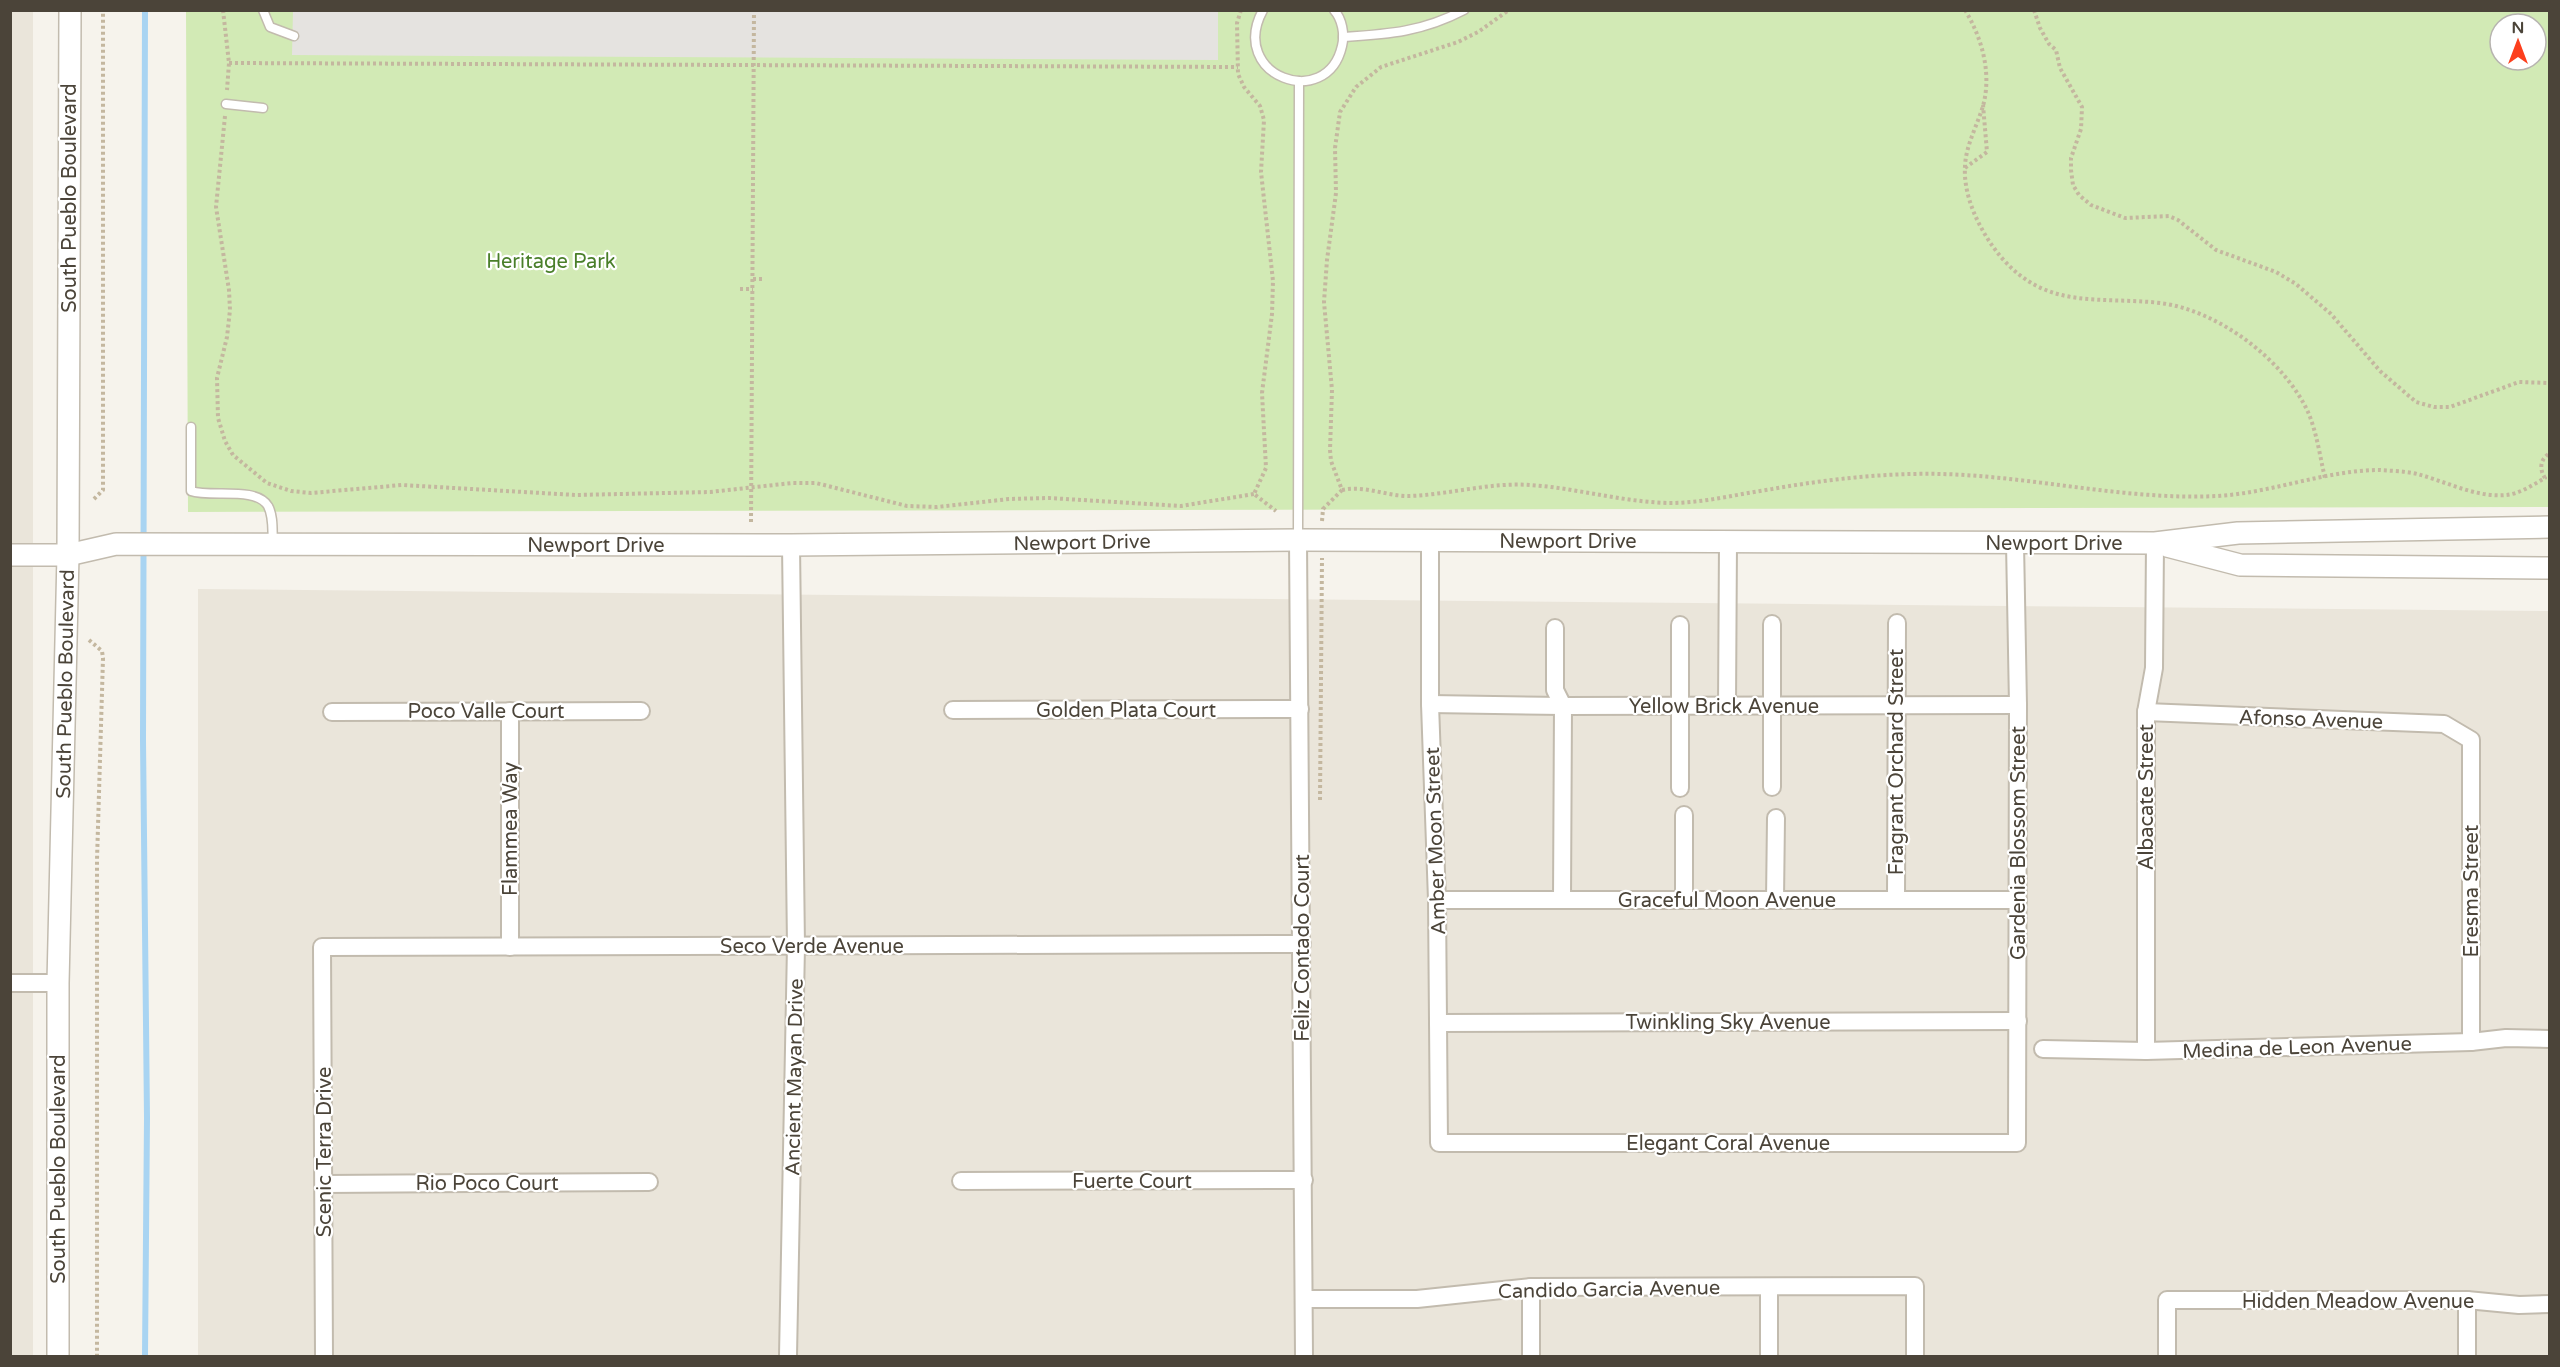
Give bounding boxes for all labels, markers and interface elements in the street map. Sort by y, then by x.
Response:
north arrow [2488,12,2548,72]
text: N [2512,18,2524,38]
street label: South Pueblo Boulevard [58,83,82,313]
park label: Heritage Park [486,250,616,274]
street label: Newport Drive [1013,530,1151,556]
street label: Newport Drive [1499,530,1637,554]
street label: Newport Drive [1985,532,2123,556]
street label: Newport Drive [527,534,665,558]
street label: South Pueblo Boulevard [52,569,80,799]
street label: Fragrant Orchard Street [1885,648,1909,875]
street label: Yellow Brick Avenue [1629,695,1819,719]
street label: Golden Plata Court [1036,699,1216,723]
street label: Poco Valle Court [408,700,565,724]
street label: Afonso Avenue [2238,705,2384,735]
street label: Albacate Street [2135,723,2159,870]
street label: Gardenia Blossom Street [2007,726,2031,960]
street label: Amber Moon Street [1421,746,1451,935]
street label: Flammea Way [499,762,523,896]
street label: Eresma Street [2460,824,2484,957]
street label: Feliz Contado Court [1291,854,1315,1042]
street label: Graceful Moon Avenue [1618,889,1836,913]
street label: Seco Verde Avenue [720,935,904,959]
street label: Ancient Mayan Drive [781,978,809,1176]
street label: Twinkling Sky Avenue [1625,1011,1831,1035]
street label: Medina de Leon Avenue [2182,1032,2412,1064]
street label: South Pueblo Boulevard [47,1054,71,1284]
street label: Scenic Terra Drive [313,1067,337,1237]
street label: Elegant Coral Avenue [1626,1132,1830,1156]
street label: Fuerte Court [1072,1170,1192,1194]
street label: Rio Poco Court [415,1172,559,1196]
street label: Candido Garcia Avenue [1498,1276,1720,1304]
street label: Hidden Meadow Avenue [2242,1290,2474,1314]

